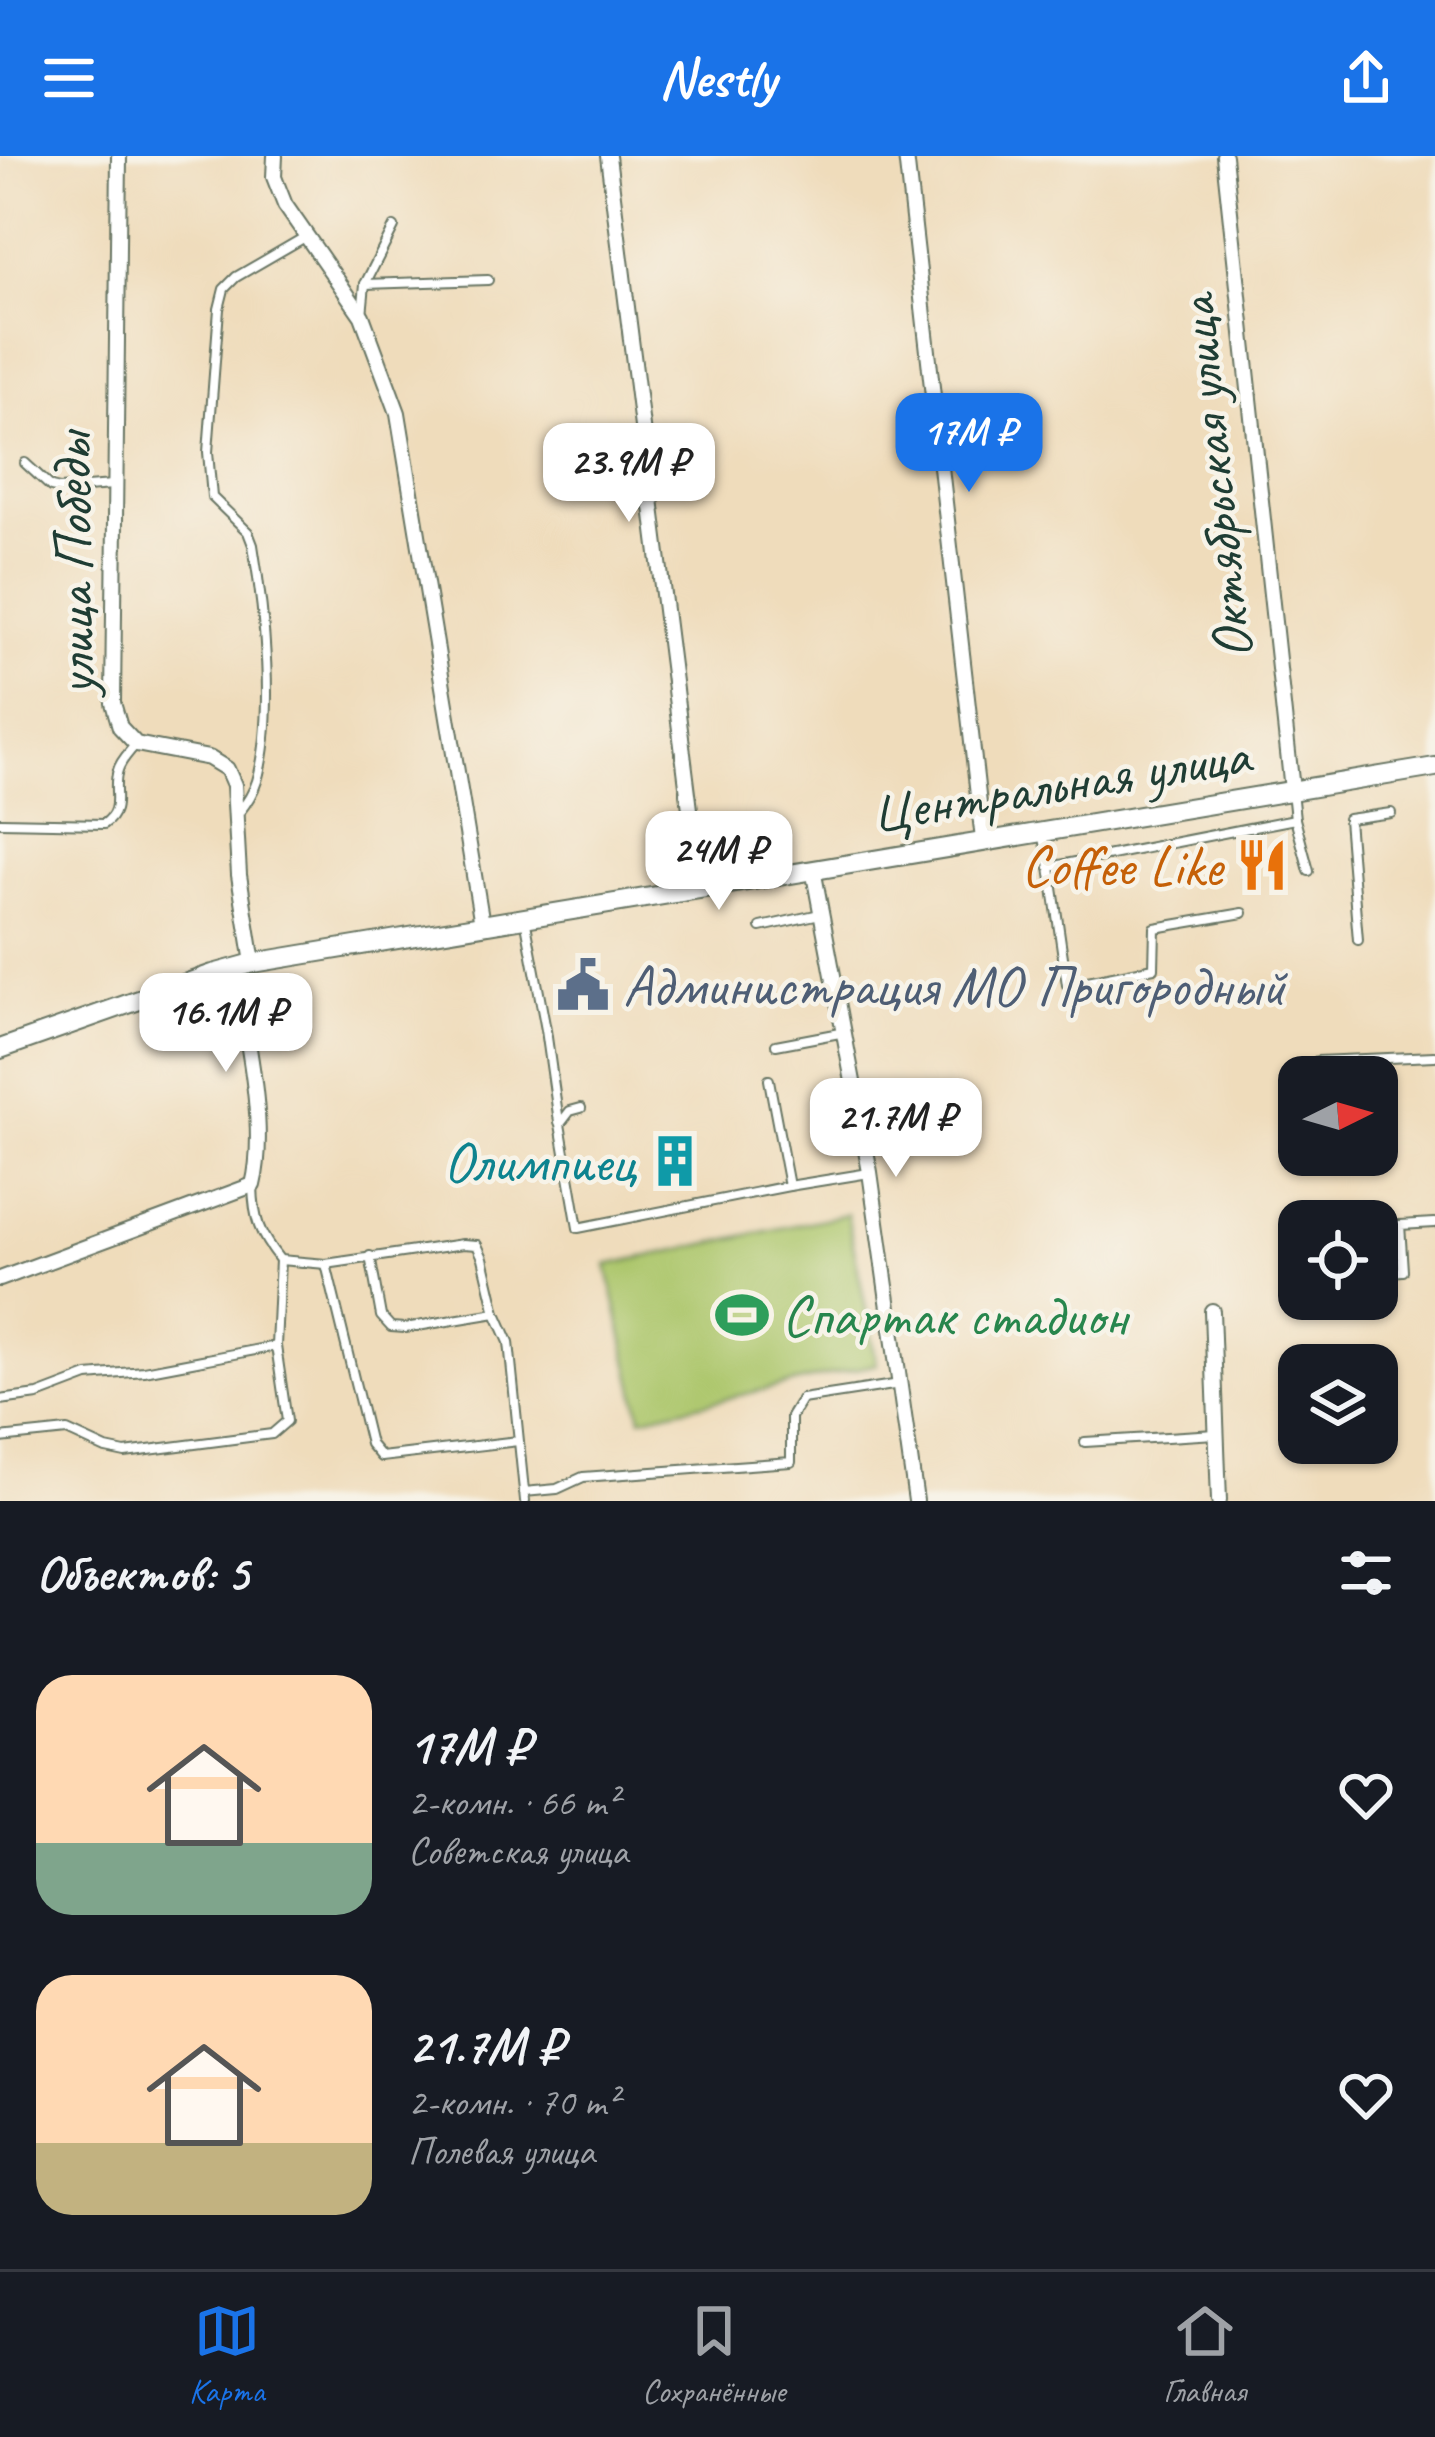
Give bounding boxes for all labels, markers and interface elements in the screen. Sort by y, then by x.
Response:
text: Nestly [659,44,776,112]
icon: menu [36,45,102,111]
icon: share [1333,45,1399,111]
street label: Октябрьская улица [1159,288,1269,663]
pin: 17M ₽ [885,393,1053,495]
text: 17M ₽ [923,407,1015,456]
pin: 23.9M ₽ [518,423,740,525]
street label: улица Победы [35,428,111,699]
text: 23.9M ₽ [570,437,688,486]
street label: Центральная улица [866,718,1258,849]
pin: 24M ₽ [635,811,803,913]
text: 24M ₽ [672,825,766,874]
place label: Coffee Like [1021,830,1225,902]
restaurant icon: Coffee Like [1233,836,1291,894]
place label: Администрация МО Пригородный [623,950,1288,1022]
public building icon: Администрация МО Пригородный [554,956,612,1014]
pin: 16.1M ₽ [115,973,337,1075]
text: 16.1M ₽ [166,987,286,1036]
north arrow [1278,1056,1398,1176]
map controls [1278,1056,1398,1464]
pin: 21.7M ₽ [785,1078,1007,1180]
text: 21.7M ₽ [837,1092,955,1141]
place label: Олимпиец [444,1126,637,1198]
building icon: Олимпиец [646,1132,704,1190]
button: locate [1278,1200,1398,1320]
place label: Спартак стадион [782,1280,1131,1352]
sports icon: Спартак стадион [713,1286,771,1344]
button: layers [1278,1344,1398,1464]
icon: filters [1333,1540,1399,1606]
text: Объектов: 5 [36,1541,248,1605]
text: 17M ₽ [408,1714,530,1778]
icon: home [132,1723,276,1867]
icon: heart [1333,1762,1399,1828]
text: 2-комн. · 66 m² [408,1778,618,1827]
text: Советская улица [408,1827,628,1876]
text: 21.7M ₽ [408,2014,563,2078]
icon: home [132,2023,276,2167]
icon: heart [1333,2062,1399,2128]
text: 2-комн. · 70 m² [408,2078,618,2127]
text: Полевая улица [408,2127,595,2176]
tab: Карта [189,2298,264,2412]
tab: Сохранённые [642,2298,786,2412]
tab: Главная [1163,2298,1246,2412]

